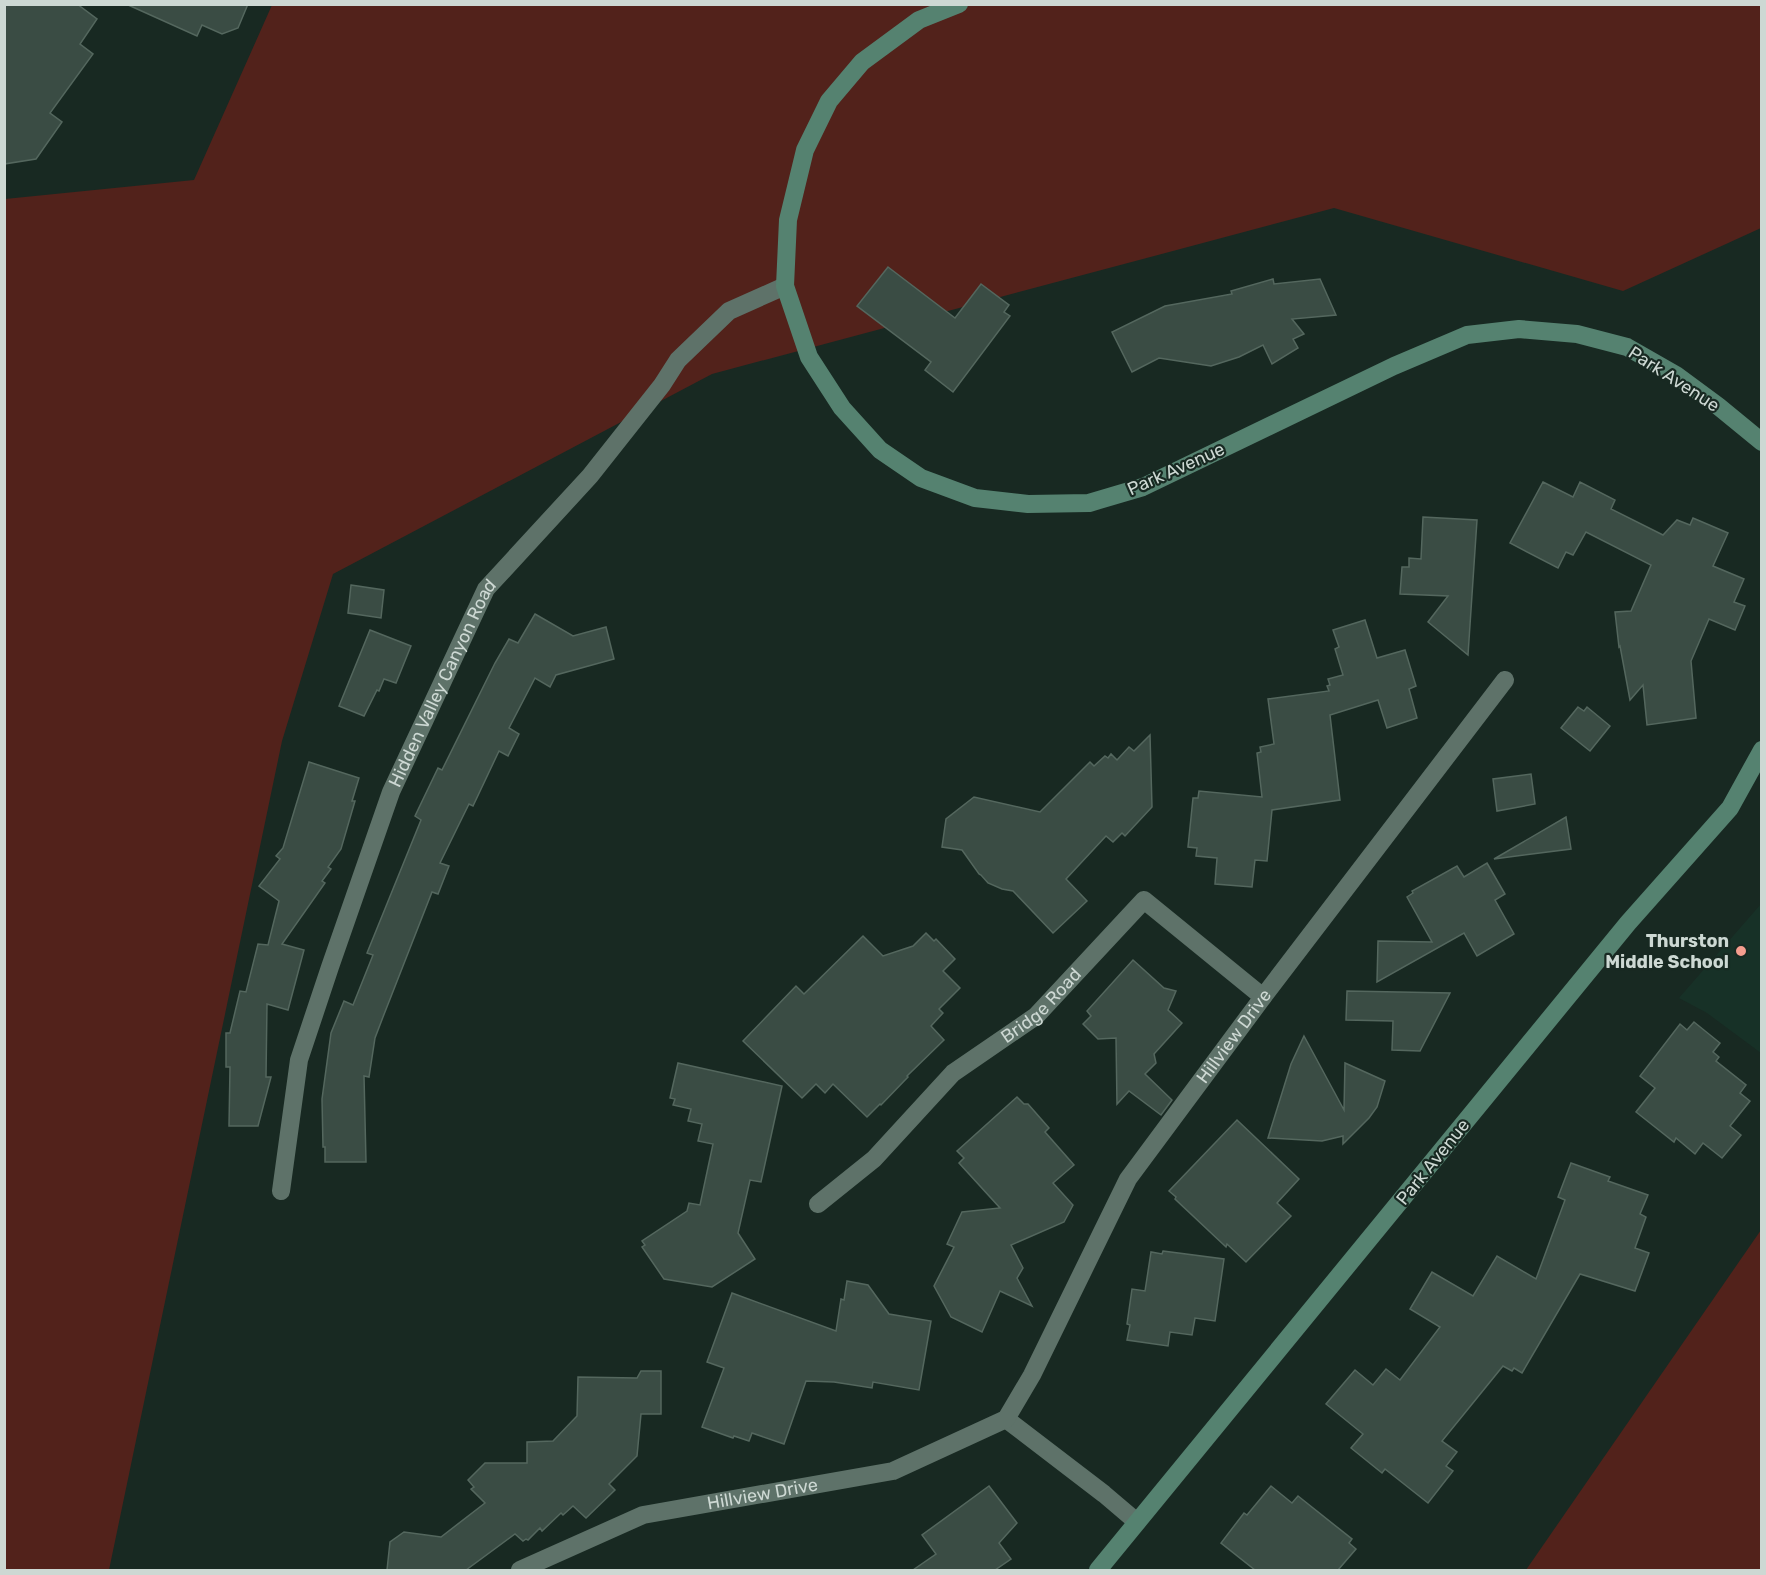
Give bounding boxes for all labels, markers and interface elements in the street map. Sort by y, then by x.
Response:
street label: Park Avenue [1624,341,1724,417]
street label: Park Avenue [1124,438,1228,500]
street label: Hidden Valley Canyon Road [384,574,501,791]
place label: Thurston Middle School [1605,930,1729,973]
marker: Thurston Middle School [1734,944,1748,958]
street label: Bridge Road [997,963,1086,1048]
street label: Hillview Drive [1192,985,1276,1088]
street label: Park Avenue [1392,1115,1474,1209]
street label: Hillview Drive [705,1473,819,1515]

